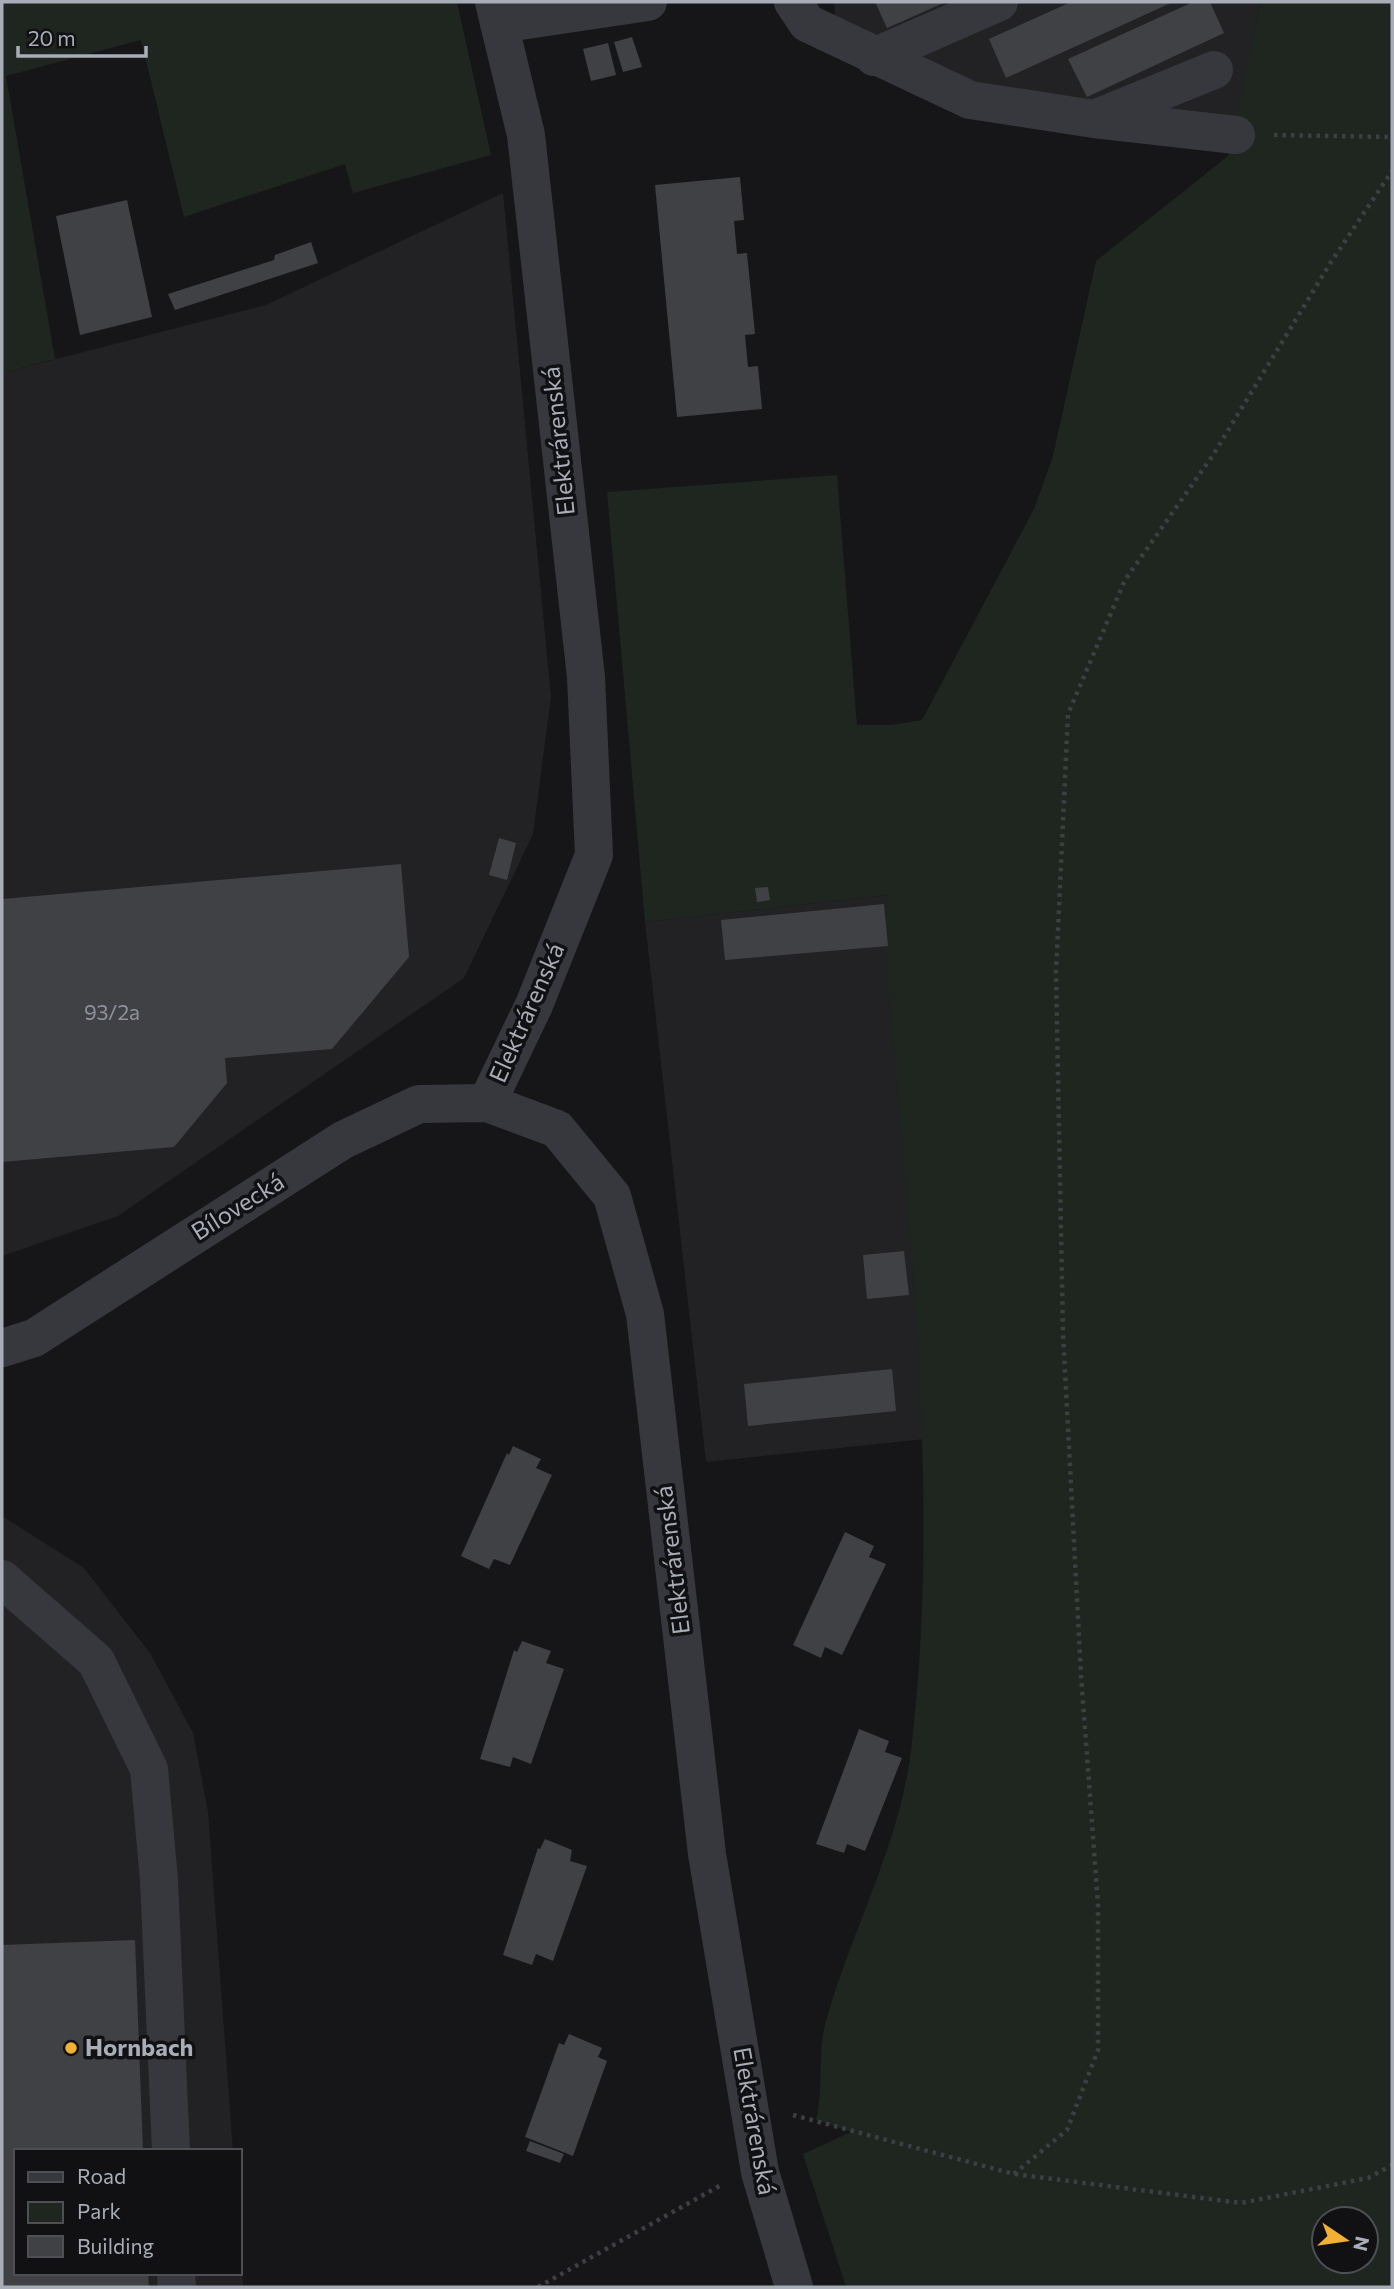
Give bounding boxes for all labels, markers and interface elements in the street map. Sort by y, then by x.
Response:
scale bar [18,14,145,58]
text: 20 m [28,25,76,50]
street label: Elektrárenská [535,365,580,517]
street label: Elektrárenská [482,938,569,1087]
house number: 93/2a [84,999,140,1024]
street label: Bílovecká [186,1166,289,1245]
street label: Elektrárenská [648,1484,695,1636]
place label: Hornbach [85,2032,194,2061]
marker: Hornbach [63,2040,79,2056]
street label: Elektrárenská [728,2045,783,2197]
legend [14,2149,242,2275]
text: Road [77,2163,126,2188]
text: Park [77,2198,121,2223]
north arrow [1310,2205,1380,2275]
text: Building [77,2233,154,2258]
text: N [1349,2234,1375,2253]

